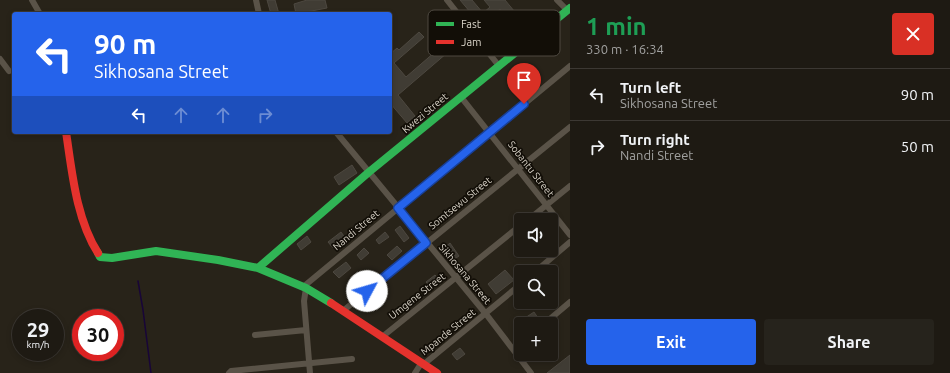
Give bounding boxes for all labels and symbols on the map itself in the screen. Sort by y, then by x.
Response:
legend [428,10,560,56]
text: Fast [461,18,482,30]
text: Jam [461,36,482,48]
pin [507,63,541,104]
street label: Kwezi Street [400,91,450,135]
street label: Sobantu Street [506,139,556,199]
street label: Somtsewu Street [427,174,494,232]
street label: Nandi Street [331,208,381,252]
street label: Sikhosana Street [437,242,493,306]
position arrow [346,270,388,312]
street label: Umgene Street [387,271,447,321]
street label: Mpande Street [419,307,478,357]
speed limit sign: 30 [72,309,124,361]

